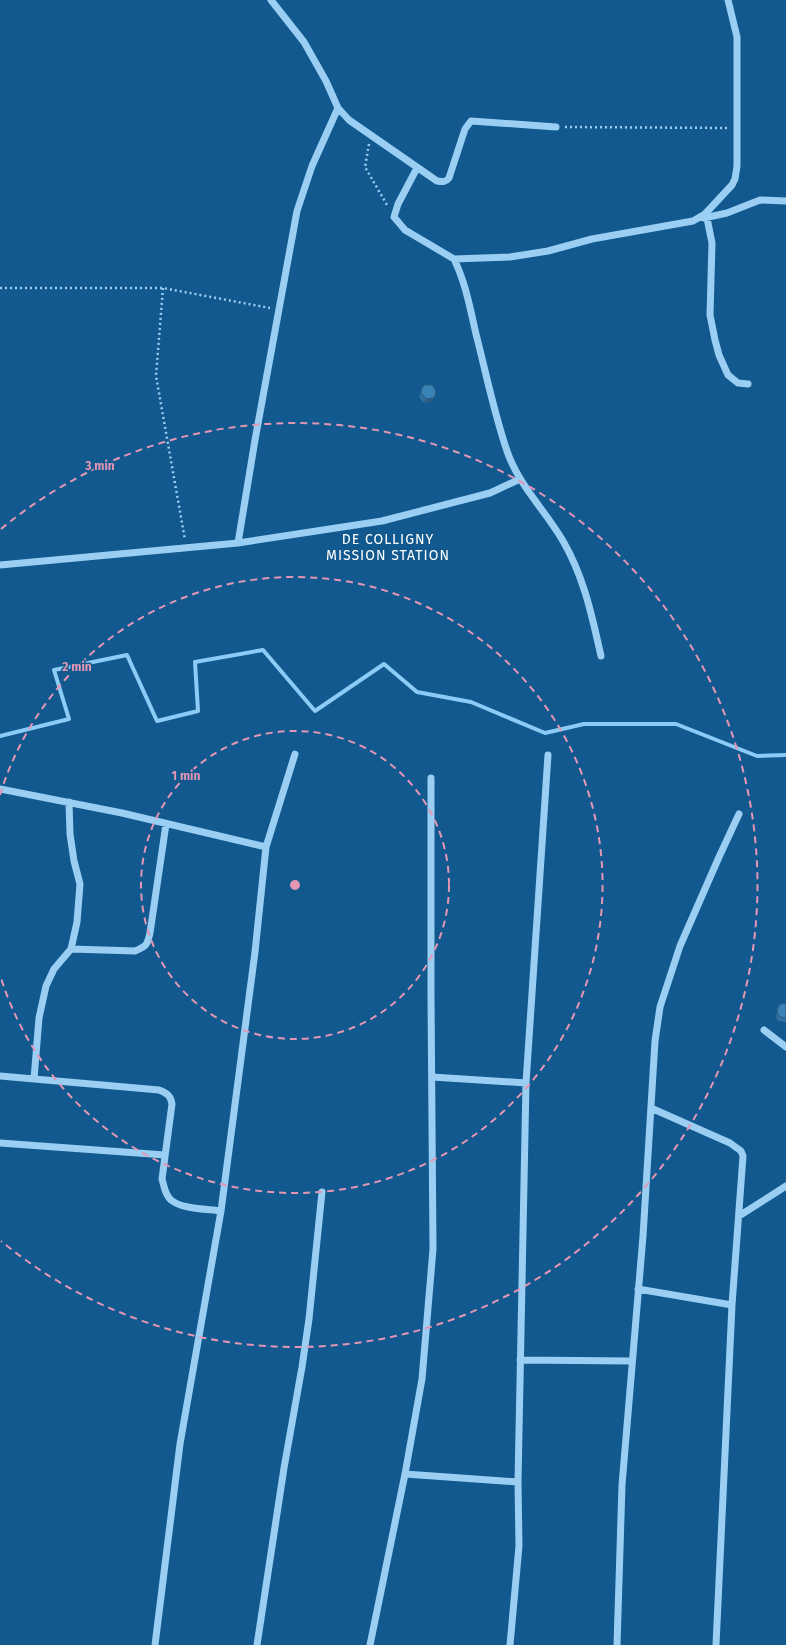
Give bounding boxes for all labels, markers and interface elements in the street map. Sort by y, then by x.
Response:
text: 3 min [84,459,115,473]
district label: DE COLLIGNY MISSION STATION [326,531,450,564]
text: 2 min [62,660,92,674]
text: 1 min [172,769,200,783]
centre of rings [288,878,302,892]

